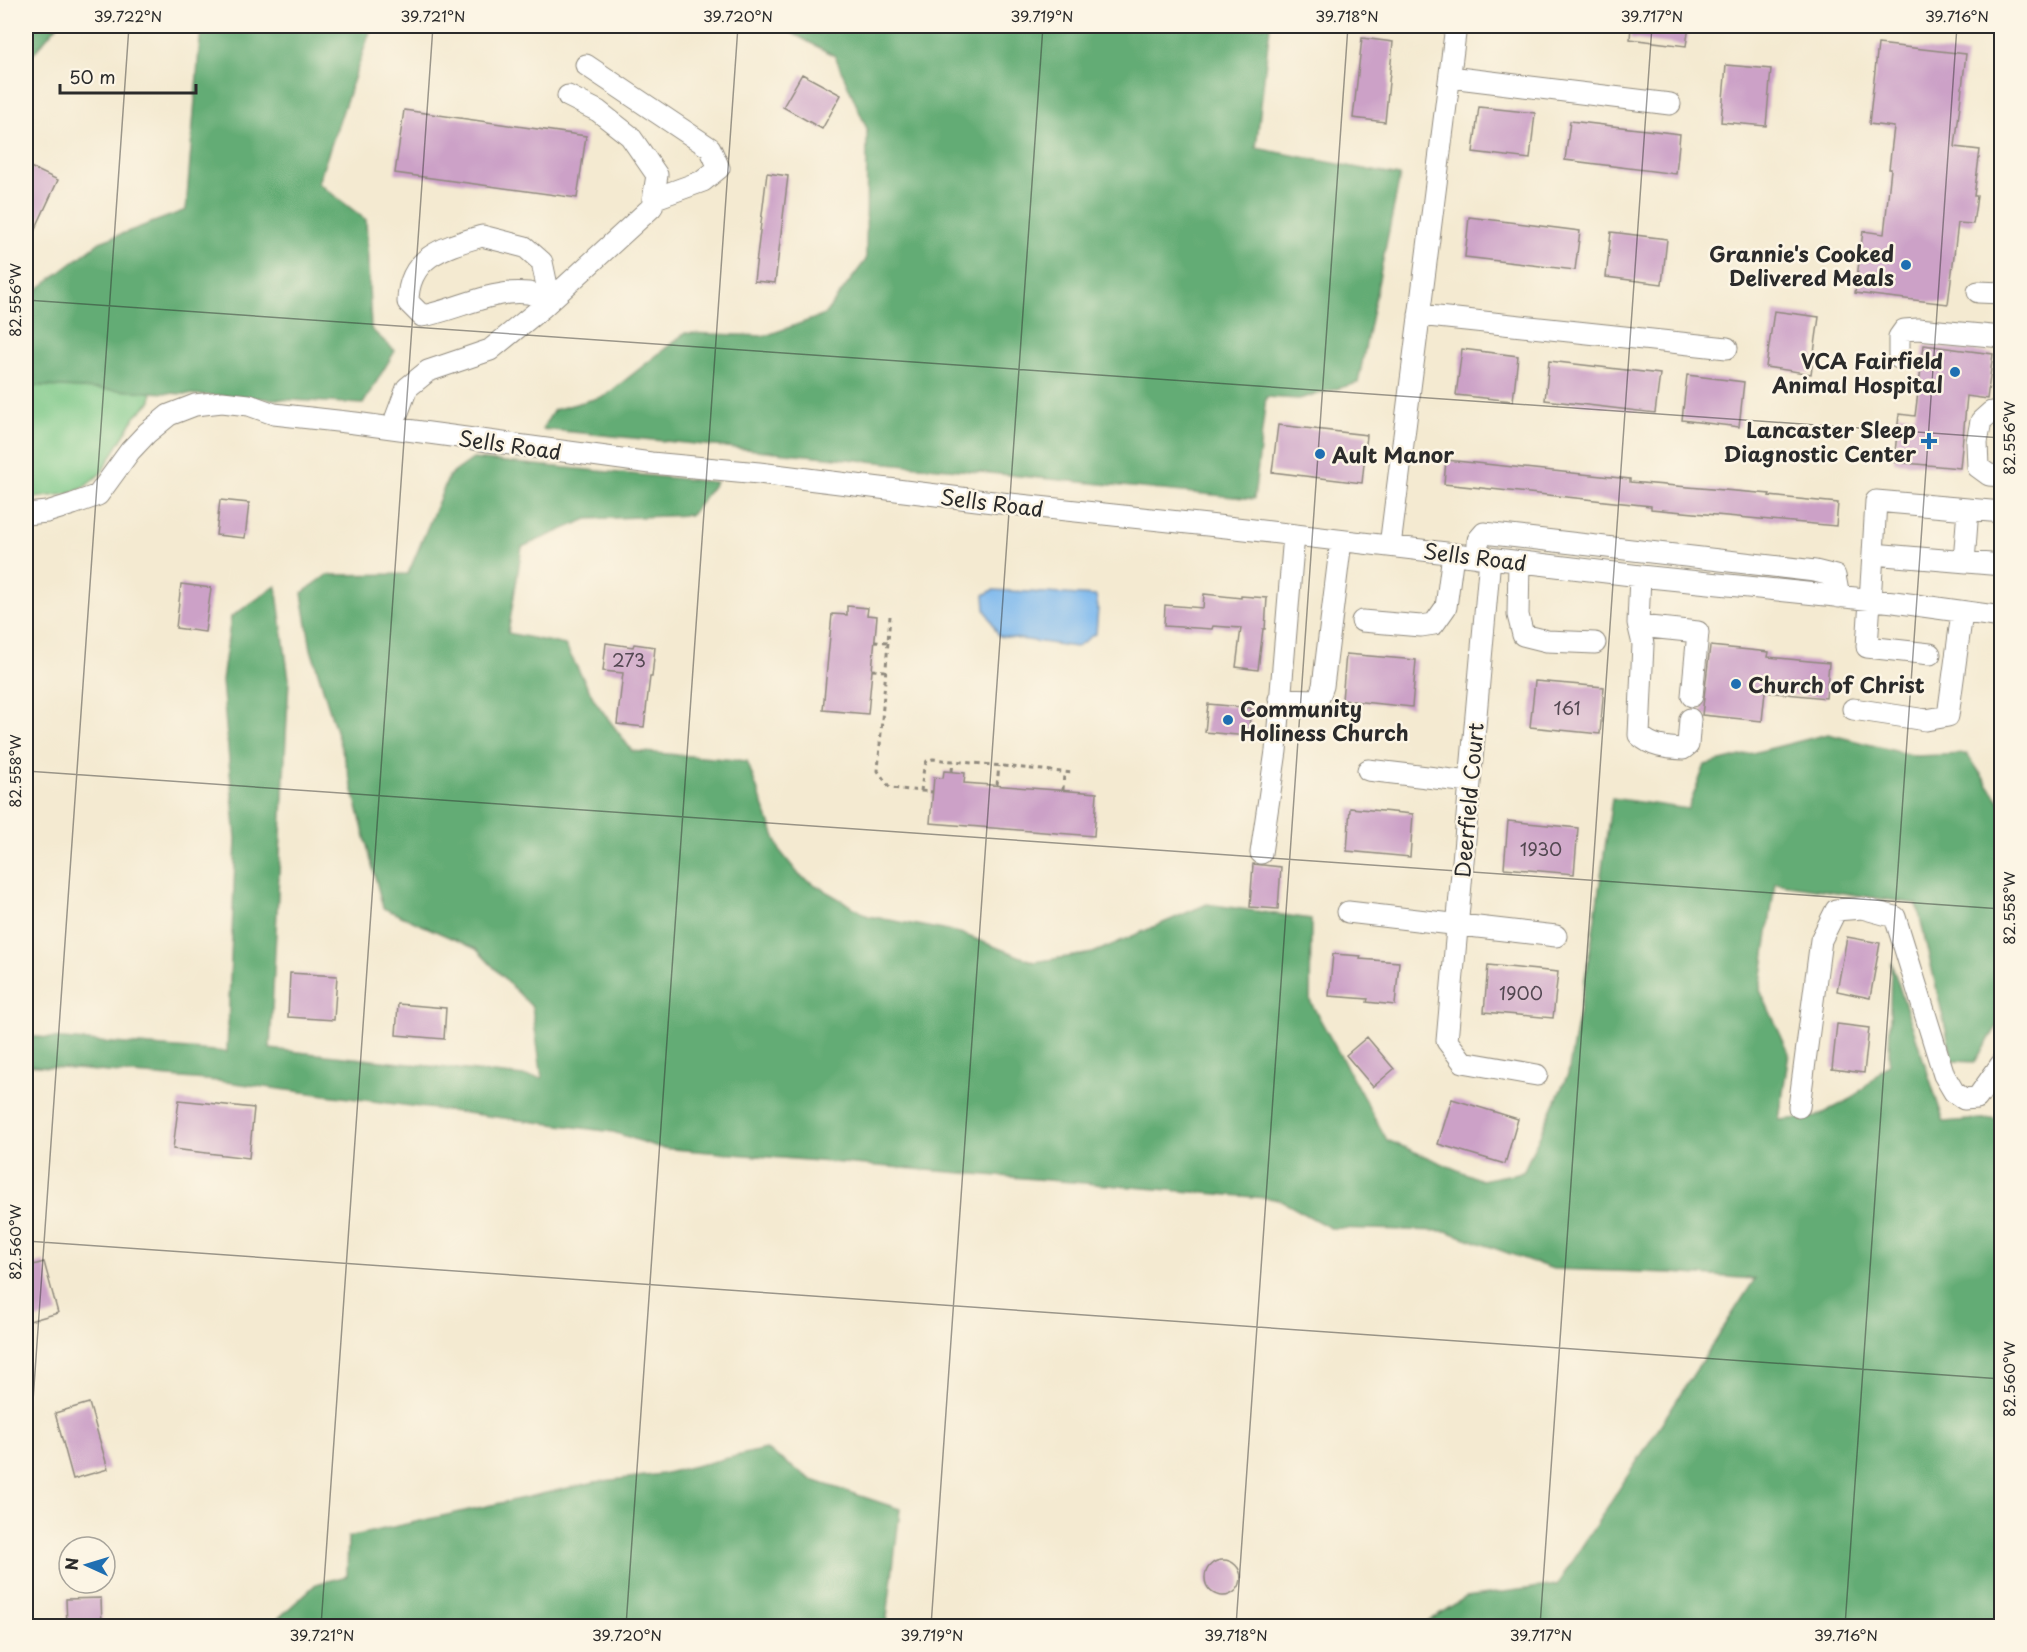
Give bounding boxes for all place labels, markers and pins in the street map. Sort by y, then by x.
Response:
place label: Grannie's Cooked Delivered Meals [1709,237,1894,293]
marker: Grannie's Cooked Delivered Meals [1899,258,1913,272]
place label: VCA Fairfield Animal Hospital [1771,344,1943,400]
marker: VCA Fairfield Animal Hospital [1948,365,1962,379]
place label: Lancaster Sleep Diagnostic Center [1724,413,1916,469]
marker: Lancaster Sleep Diagnostic Center [1920,432,1938,450]
place label: Ault Manor [1332,438,1454,470]
marker: Ault Manor [1313,447,1327,461]
place label: Church of Christ [1748,668,1925,700]
marker: Church of Christ [1729,677,1743,691]
place label: Community Holiness Church [1240,692,1409,748]
marker: Community Holiness Church [1221,713,1235,727]

